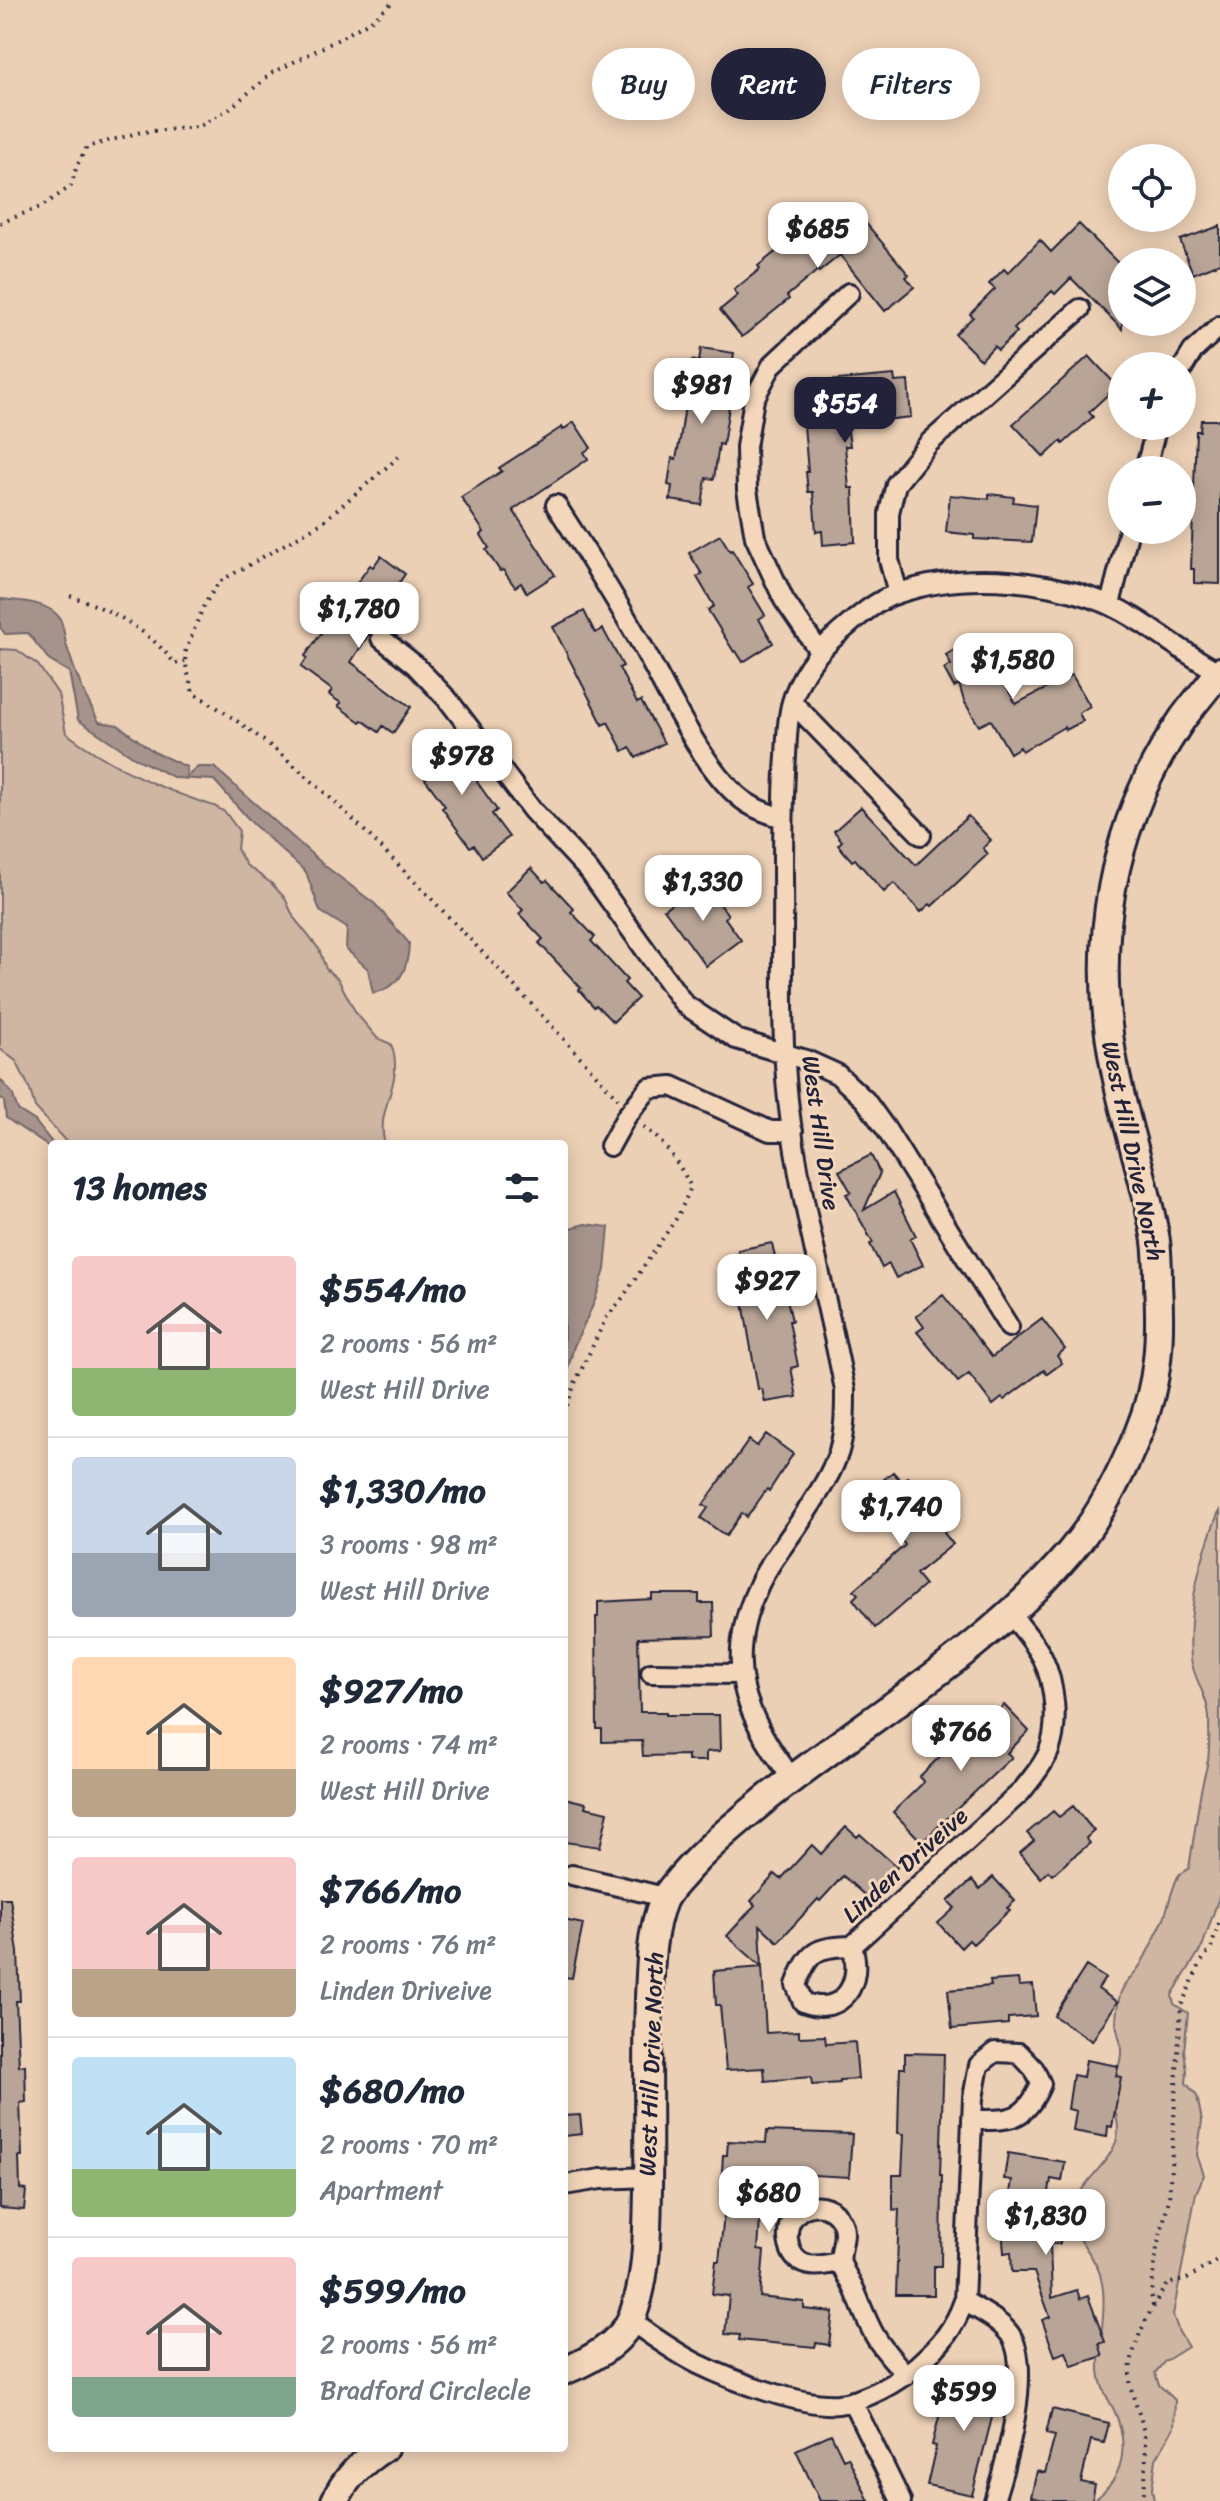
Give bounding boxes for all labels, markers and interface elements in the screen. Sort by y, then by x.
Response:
chip: Buy [592,48,695,120]
chip: Rent [711,48,826,120]
chip: Filters [842,48,980,120]
map controls [1108,144,1196,544]
button: locate [1108,144,1196,232]
pin: $685 [771,202,865,270]
text: $685 [786,205,850,251]
button: layers [1108,248,1196,336]
button: + [1108,352,1196,440]
pin: $981 [655,358,749,426]
text: $981 [672,361,732,407]
pin: $554 [798,377,892,445]
text: $554 [812,380,878,426]
button: − [1108,456,1196,544]
pin: $1,780 [294,582,424,650]
text: $1,780 [318,585,400,631]
pin: $1,580 [948,633,1078,701]
text: $1,580 [971,636,1055,682]
pin: $978 [415,729,509,797]
text: $978 [430,732,494,778]
pin: $1,330 [638,855,768,923]
text: $1,330 [663,858,743,904]
street label: West Hill Drive North [1089,1037,1177,1265]
street label: West Hill Drive [789,1053,853,1213]
text: 13 homes [72,1158,207,1218]
icon: filters [500,1166,544,1210]
pin: $927 [720,1254,814,1322]
text: $927 [735,1257,799,1303]
text: $554/mo [320,1260,466,1320]
icon: home [136,1288,232,1384]
text: 2 rooms · 56 m² [320,1320,498,1366]
text: West Hill Drive [320,1366,490,1412]
text: $1,330/mo [320,1461,486,1521]
pin: $1,740 [836,1480,966,1548]
text: $1,740 [859,1483,943,1529]
icon: home [136,1489,232,1585]
text: 3 rooms · 98 m² [320,1521,498,1567]
text: West Hill Drive [320,1567,490,1613]
text: $927/mo [320,1661,463,1721]
icon: home [136,1689,232,1785]
pin: $766 [914,1705,1008,1773]
text: $766 [930,1708,992,1754]
text: 2 rooms · 74 m² [320,1721,498,1767]
text: West Hill Drive [320,1767,490,1813]
street label: Linden Driveive [832,1796,978,1934]
text: $766/mo [320,1861,461,1921]
icon: home [136,1889,232,1985]
text: 2 rooms · 76 m² [320,1921,497,1967]
street label: West Hill Drive North [626,1951,676,2177]
text: Linden Driveive [320,1967,492,2013]
text: $680/mo [320,2061,464,2121]
icon: home [136,2089,232,2185]
text: 2 rooms · 70 m² [320,2121,498,2167]
pin: $680 [722,2166,816,2234]
text: Apartment [320,2167,443,2213]
text: $680 [737,2169,801,2215]
pin: $1,830 [981,2189,1111,2257]
text: $1,830 [1005,2192,1087,2238]
text: $599/mo [320,2261,466,2321]
icon: home [136,2289,232,2385]
text: 2 rooms · 56 m² [320,2321,498,2367]
pin: $599 [917,2365,1011,2433]
text: Bradford Circlecle [320,2367,531,2413]
text: $599 [931,2368,997,2414]

